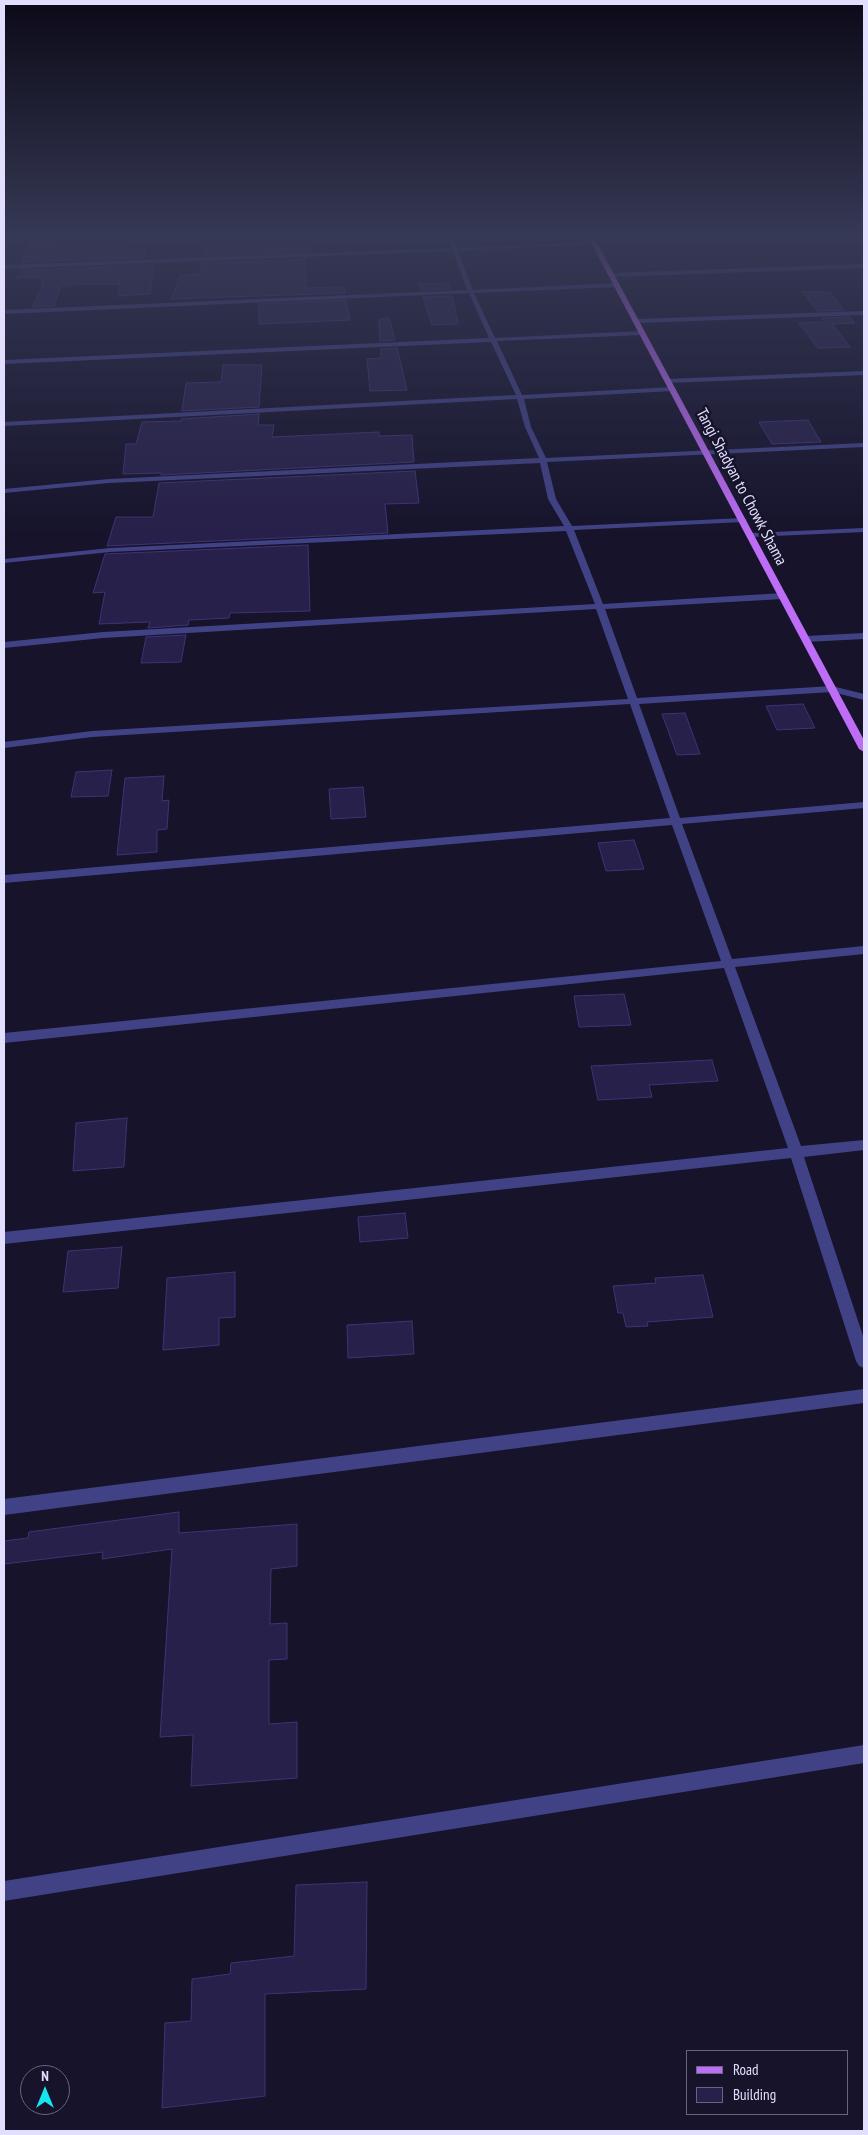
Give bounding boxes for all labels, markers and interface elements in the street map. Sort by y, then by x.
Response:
street label: Tangi Shadyan to Chowk Shama [691,405,791,569]
legend [686,2050,848,2115]
text: Road [733,2060,759,2079]
north arrow [20,2065,70,2115]
text: N [41,2067,49,2085]
text: Building [733,2085,776,2104]

